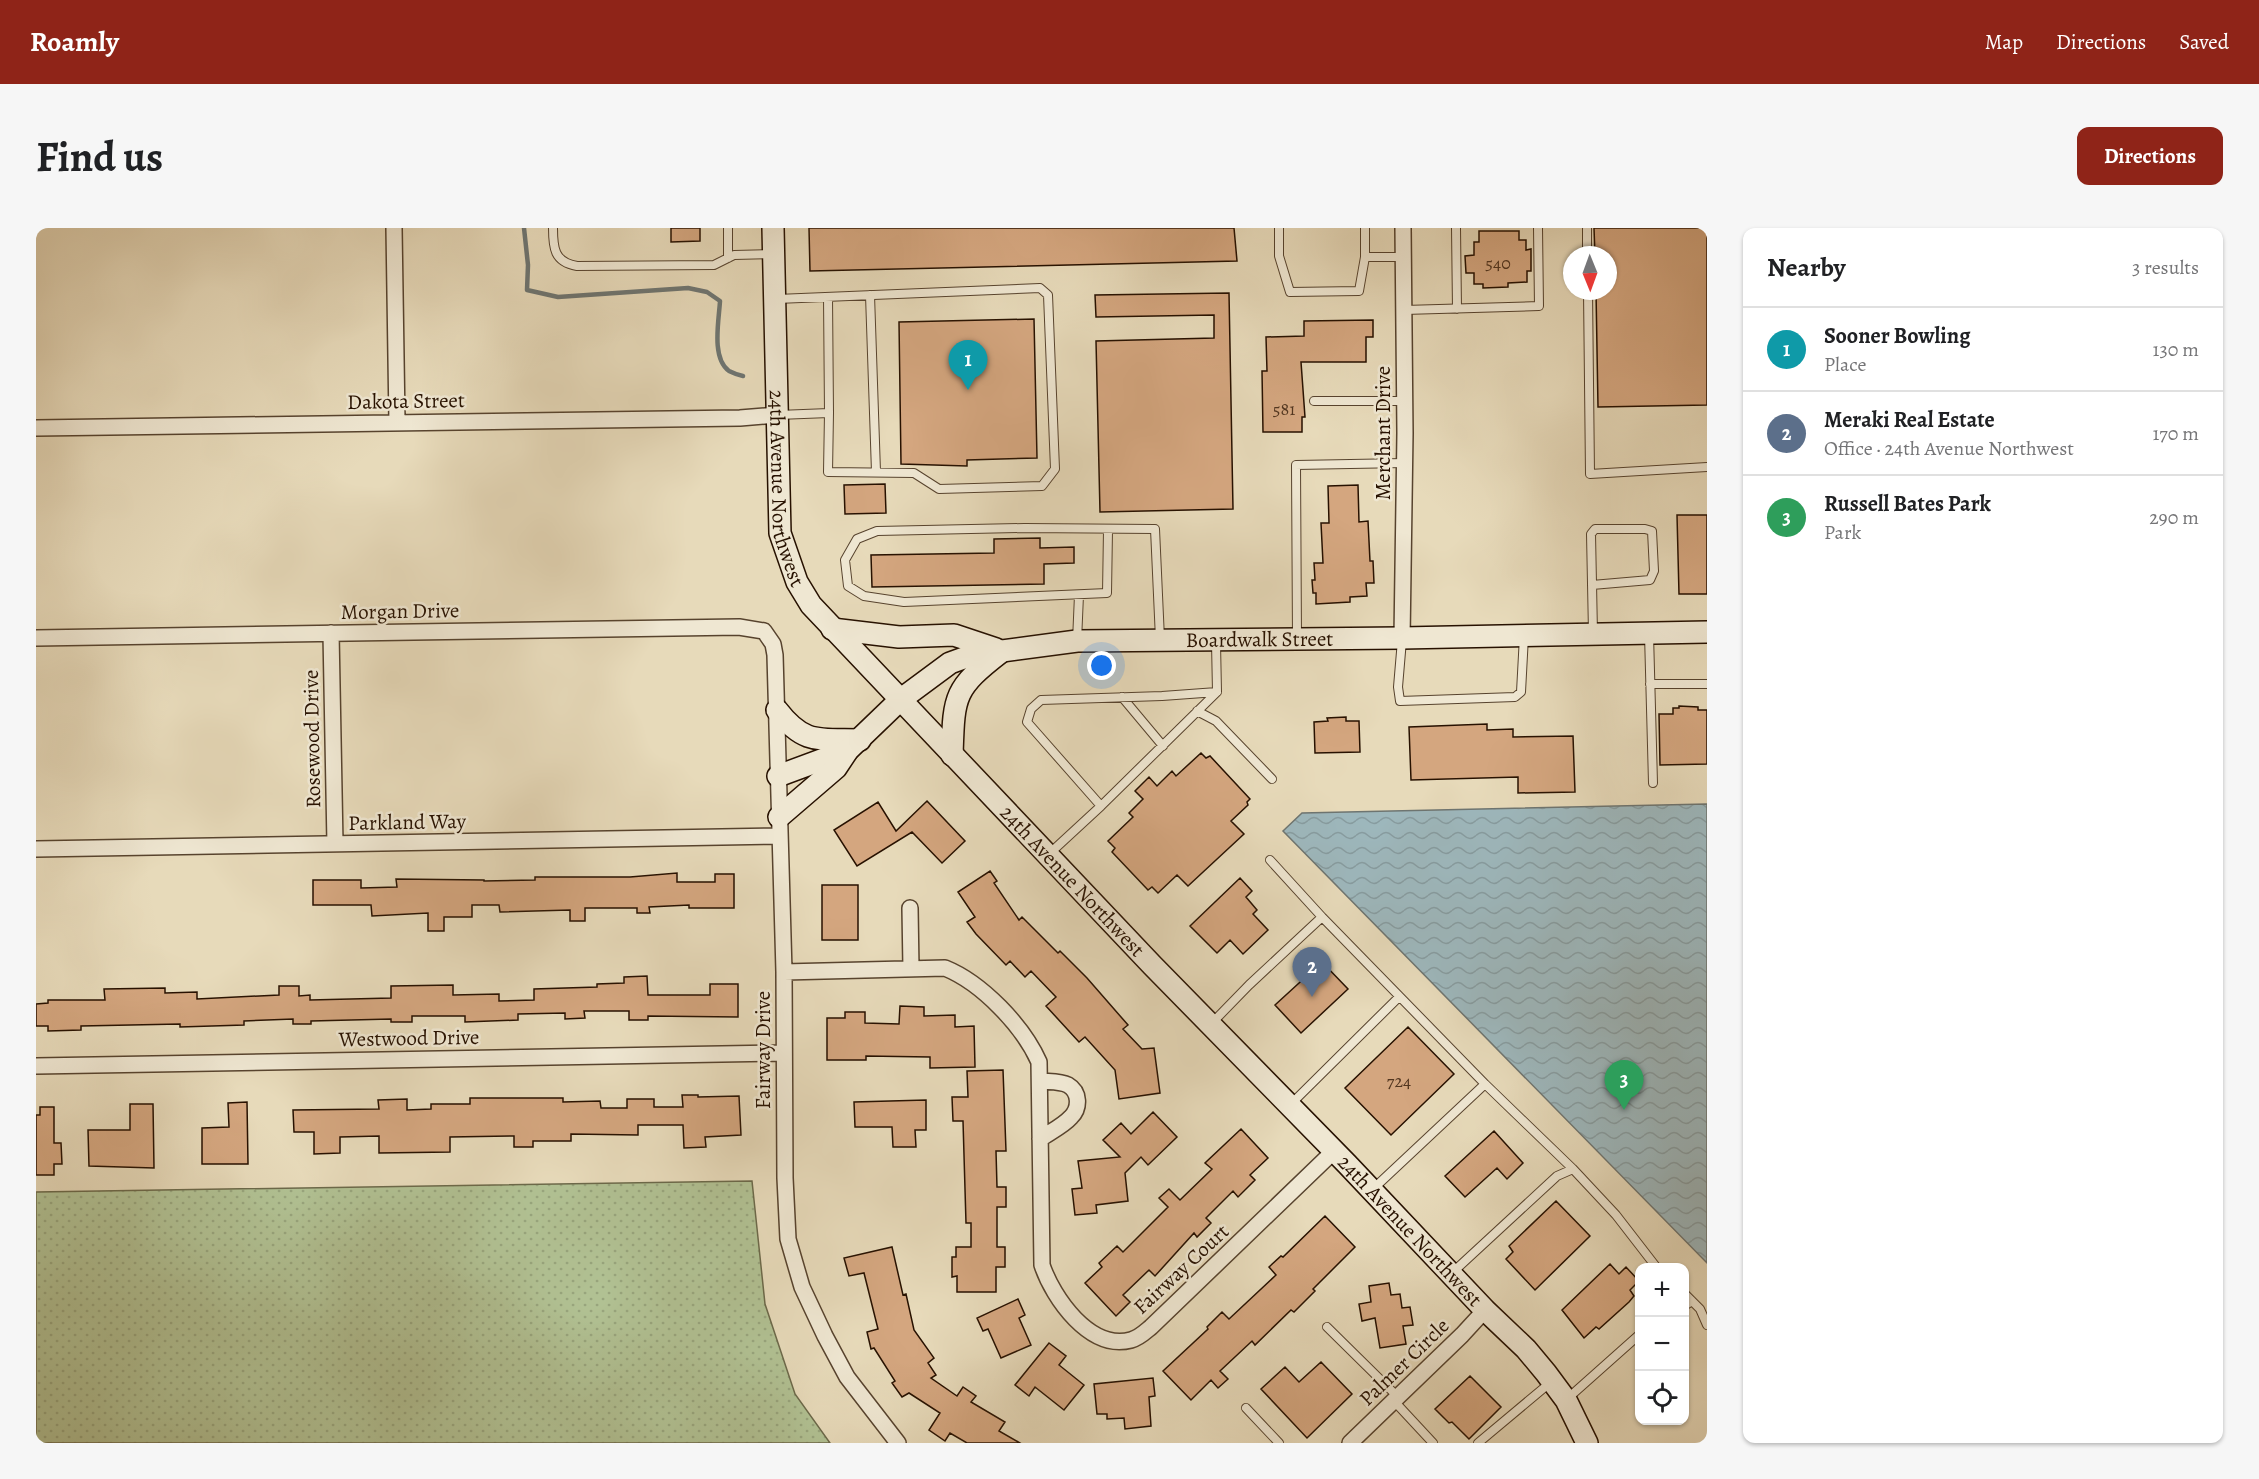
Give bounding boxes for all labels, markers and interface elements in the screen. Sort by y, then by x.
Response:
text: Roamly [30,23,119,61]
text: Map [1985,28,2023,56]
text: Directions [2056,28,2146,56]
text: Saved [2179,28,2229,56]
button: Directions [2077,127,2223,185]
text: Find us [36,128,163,185]
north arrow [1563,246,1617,300]
text: Nearby [1767,250,1846,285]
house number: 540 [1485,251,1511,275]
text: 3 results [2132,254,2199,281]
text: Sooner Bowling [1824,321,1970,351]
text: 1 [1783,336,1790,363]
text: 130 m [2153,336,2199,363]
pin: 1 [948,340,988,390]
text: Place [1824,351,1866,378]
street label: Merchant Drive [1369,366,1397,500]
street label: Dakota Street [347,386,465,416]
street label: 24th Avenue Northwest [763,389,811,592]
house number: 581 [1273,397,1295,421]
text: Meraki Real Estate [1824,405,1995,435]
text: 2 [1782,420,1791,447]
text: 170 m [2153,420,2199,447]
text: Office · 24th Avenue Northwest [1824,435,2074,462]
text: Russell Bates Park [1824,489,1991,519]
text: 3 [1782,504,1791,531]
text: 290 m [2149,504,2199,531]
text: Park [1824,519,1862,546]
street label: Morgan Drive [340,596,460,626]
street label: Boardwalk Street [1186,625,1333,654]
your location [1087,651,1116,680]
street label: Rosewood Drive [297,670,327,808]
street label: 24th Avenue Northwest [994,799,1151,963]
street label: Parkland Way [348,807,467,837]
pin: 2 [1292,948,1332,997]
street label: Fairway Drive [749,991,777,1109]
street label: Westwood Drive [337,1023,480,1053]
pin: 3 [1604,1060,1644,1110]
house number: 724 [1387,1069,1411,1093]
street label: 24th Avenue Northwest [1332,1149,1488,1313]
street label: Fairway Court [1127,1218,1235,1320]
map controls [1635,1263,1689,1425]
button: + [1635,1263,1689,1317]
street label: Palmer Circle [1353,1312,1455,1412]
button: − [1635,1317,1689,1371]
button: locate [1635,1371,1689,1425]

